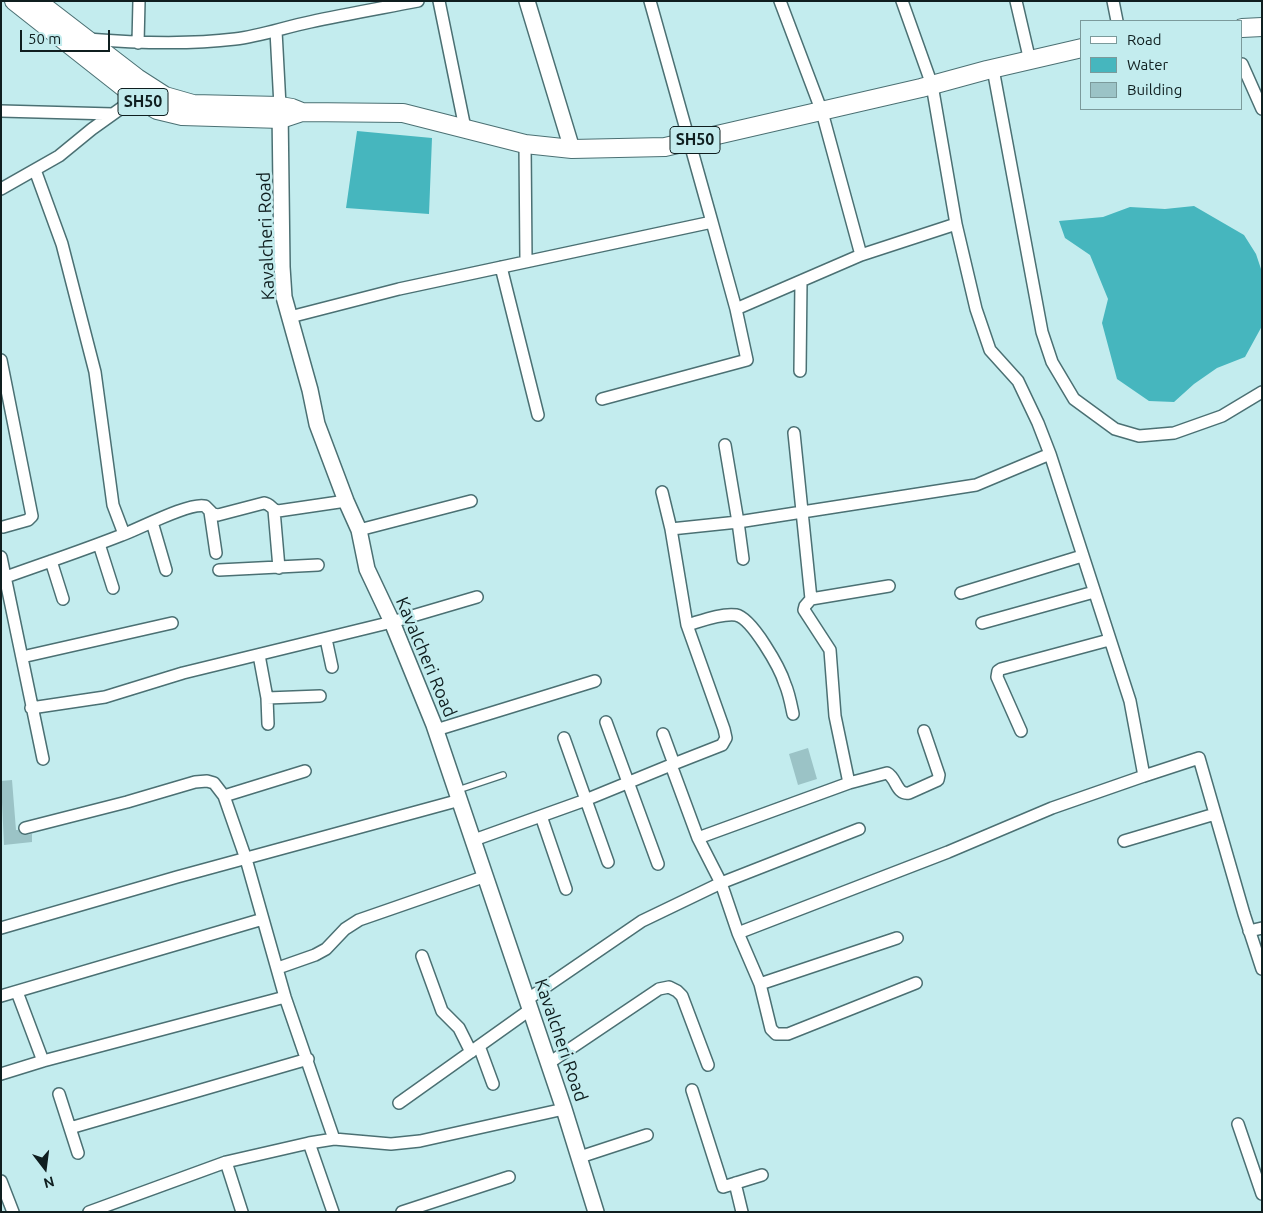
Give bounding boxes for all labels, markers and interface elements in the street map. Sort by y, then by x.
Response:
scale bar [22,20,112,52]
legend [1080,20,1243,110]
text: 50 m [28,30,61,47]
text: Road [1127,31,1162,48]
text: Water [1127,56,1168,73]
text: Building [1127,81,1182,98]
road number: SH50 [118,88,168,115]
road number: SH50 [670,126,720,154]
street label: Kavalcheri Road [253,172,279,300]
street label: Kavalcheri Road [391,594,461,720]
street label: Kavalcheri Road [530,976,592,1104]
north arrow [20,1143,70,1193]
text: N [42,1173,56,1192]

